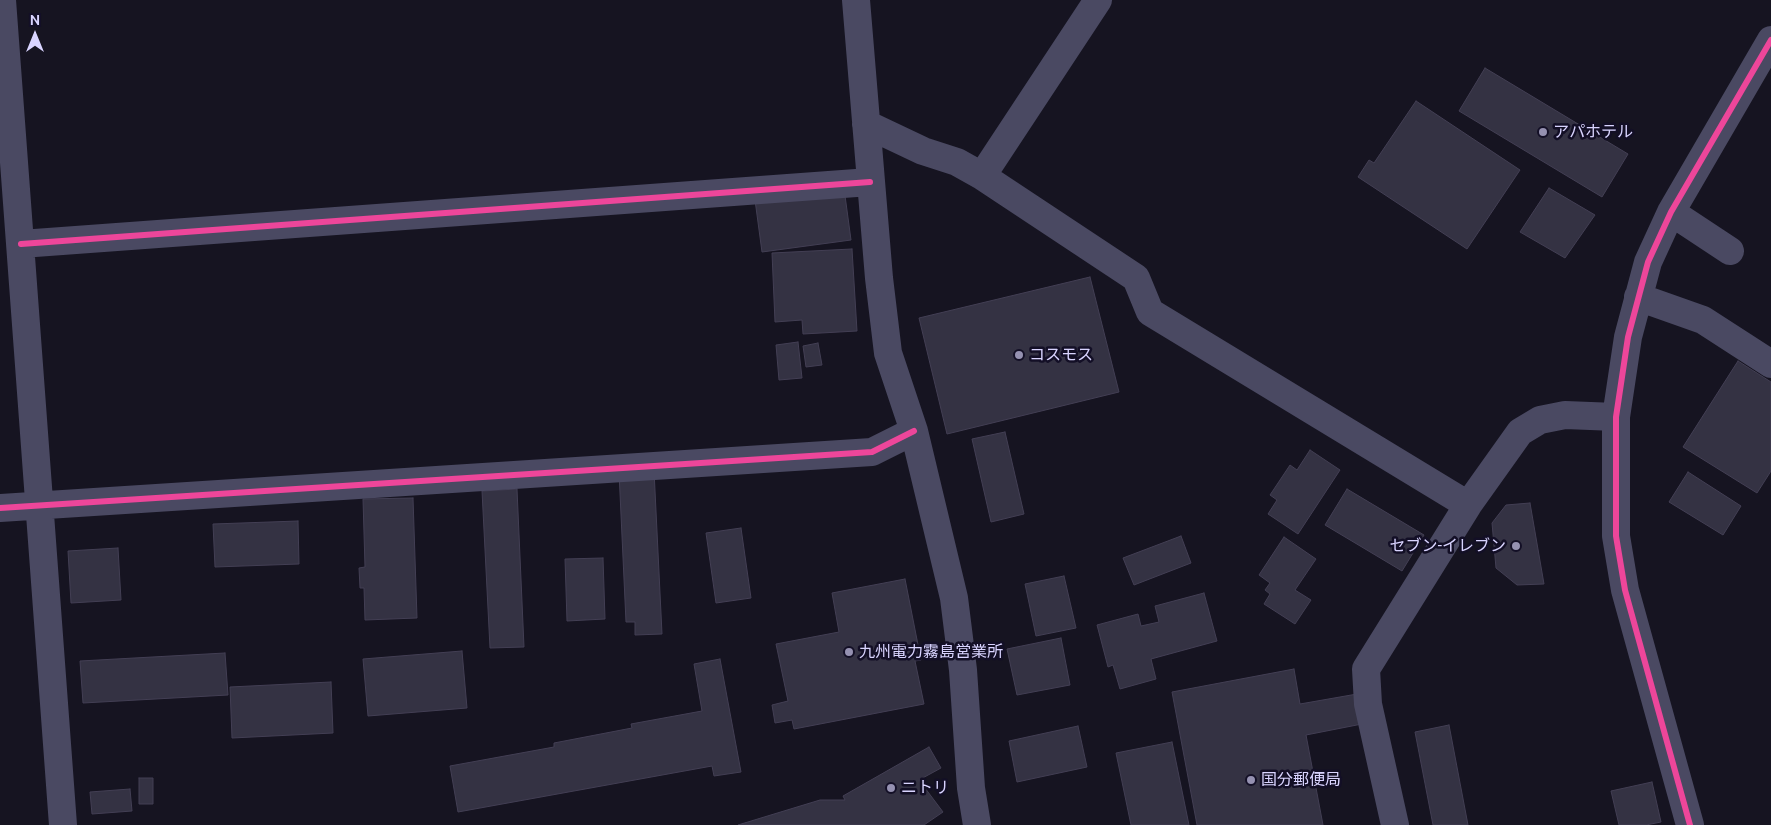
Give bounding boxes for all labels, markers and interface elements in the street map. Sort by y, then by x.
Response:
north arrow [10,10,60,60]
text: N [30,12,40,28]
place label: アパホテル [1553,122,1633,142]
marker: アパホテル [1537,126,1549,138]
place label: コスモス [1029,345,1093,365]
marker: コスモス [1013,349,1025,361]
place label: セブン-イレブン [1389,536,1506,556]
marker: セブン-イレブン [1510,540,1522,552]
place label: 九州電力霧島営業所 [859,642,1003,662]
marker: 九州電力霧島営業所 [843,646,855,658]
place label: 国分郵便局 [1261,770,1341,790]
marker: 国分郵便局 [1245,774,1257,786]
place label: ニトリ [901,778,949,798]
marker: ニトリ [885,782,897,794]

